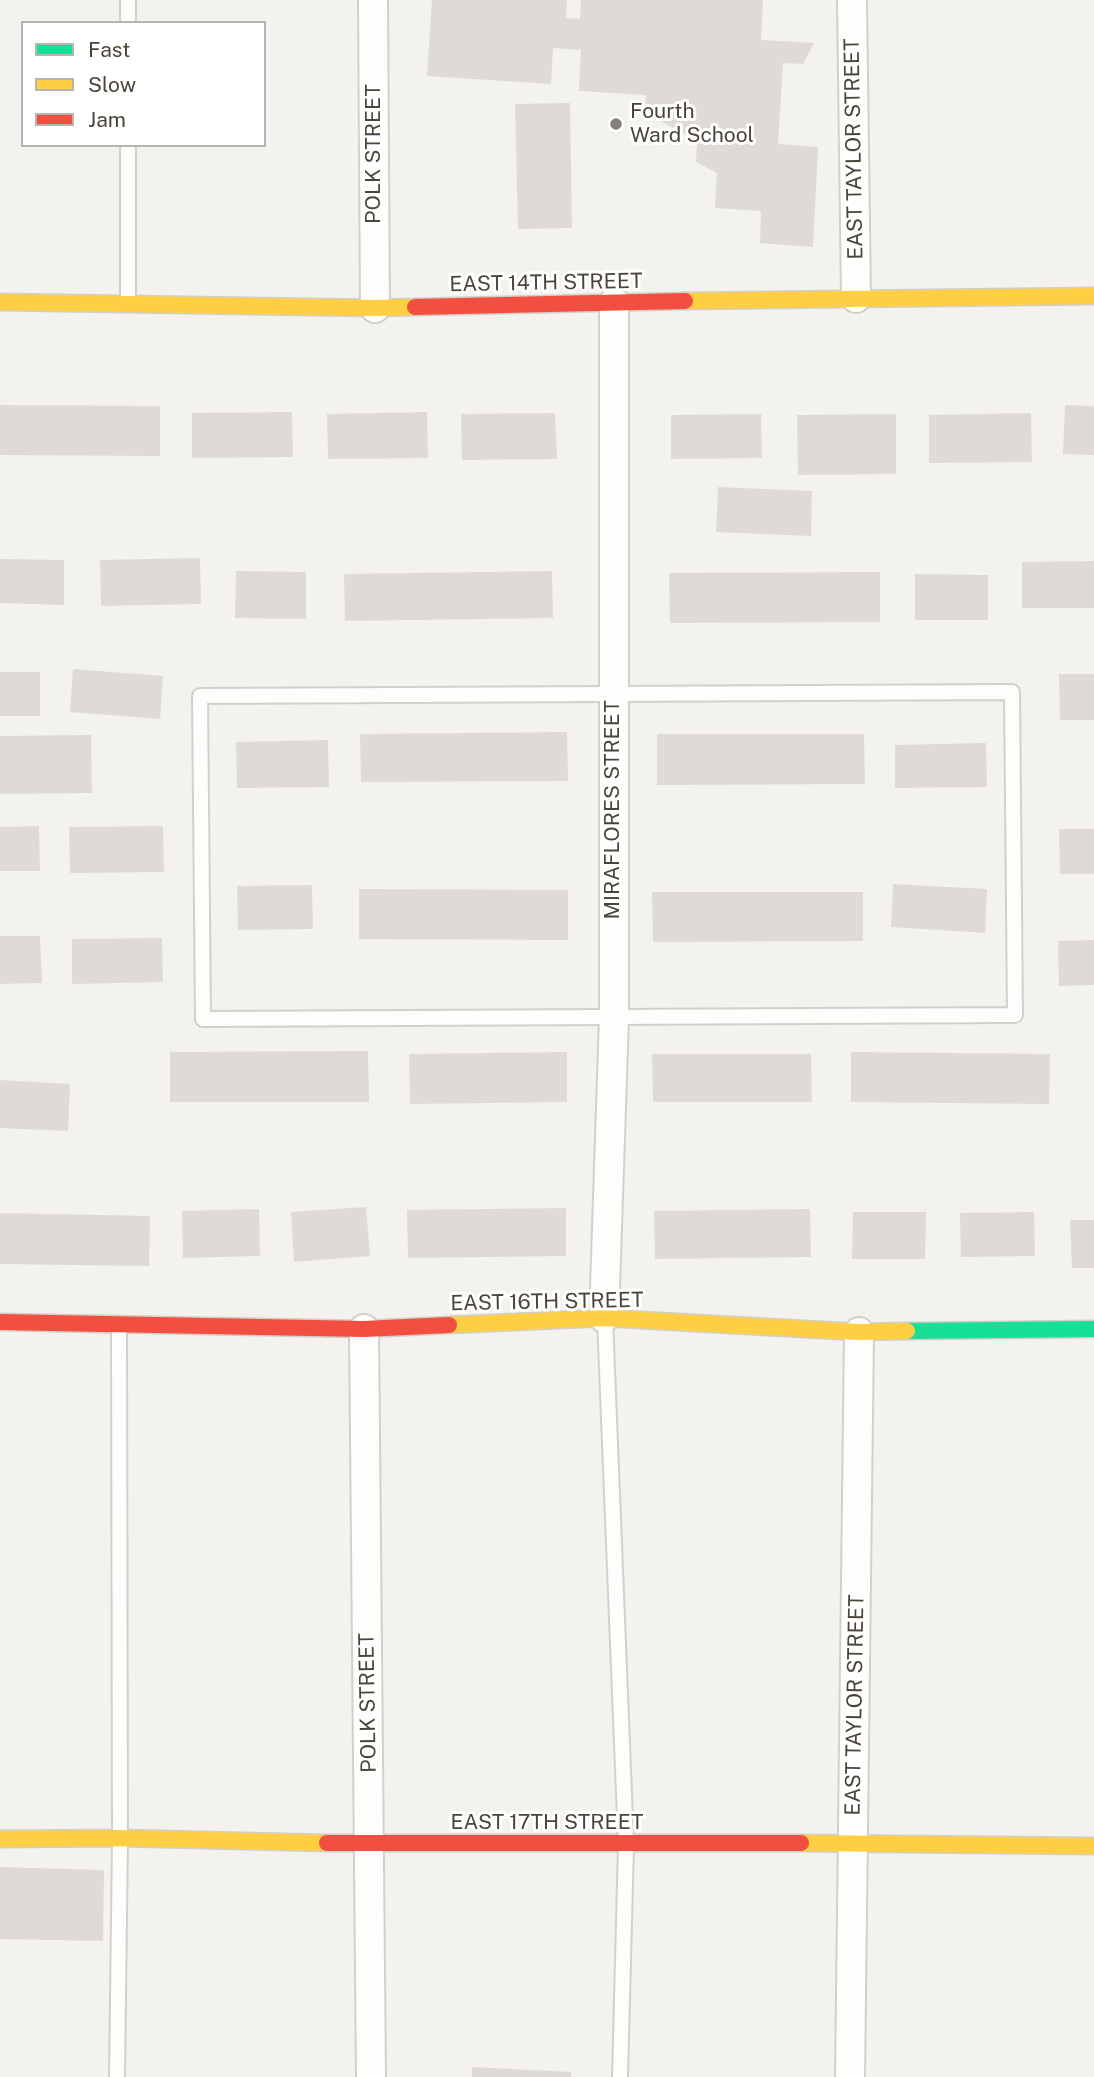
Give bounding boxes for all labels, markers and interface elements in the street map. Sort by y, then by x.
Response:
legend [21,21,266,147]
text: Fast [88,37,130,62]
street label: EAST TAYLOR STREET [839,38,869,260]
text: Slow [88,72,136,97]
street label: POLK STREET [361,84,387,224]
place label: Fourth Ward School [630,99,754,149]
text: Jam [88,107,126,132]
marker: Fourth Ward School [608,116,624,132]
street label: EAST 14TH STREET [449,269,643,297]
street label: MIRAFLORES STREET [600,700,626,920]
street label: EAST 16TH STREET [450,1288,644,1316]
street label: EAST TAYLOR STREET [840,1594,870,1816]
street label: POLK STREET [354,1633,382,1773]
street label: EAST 17TH STREET [450,1810,644,1836]

